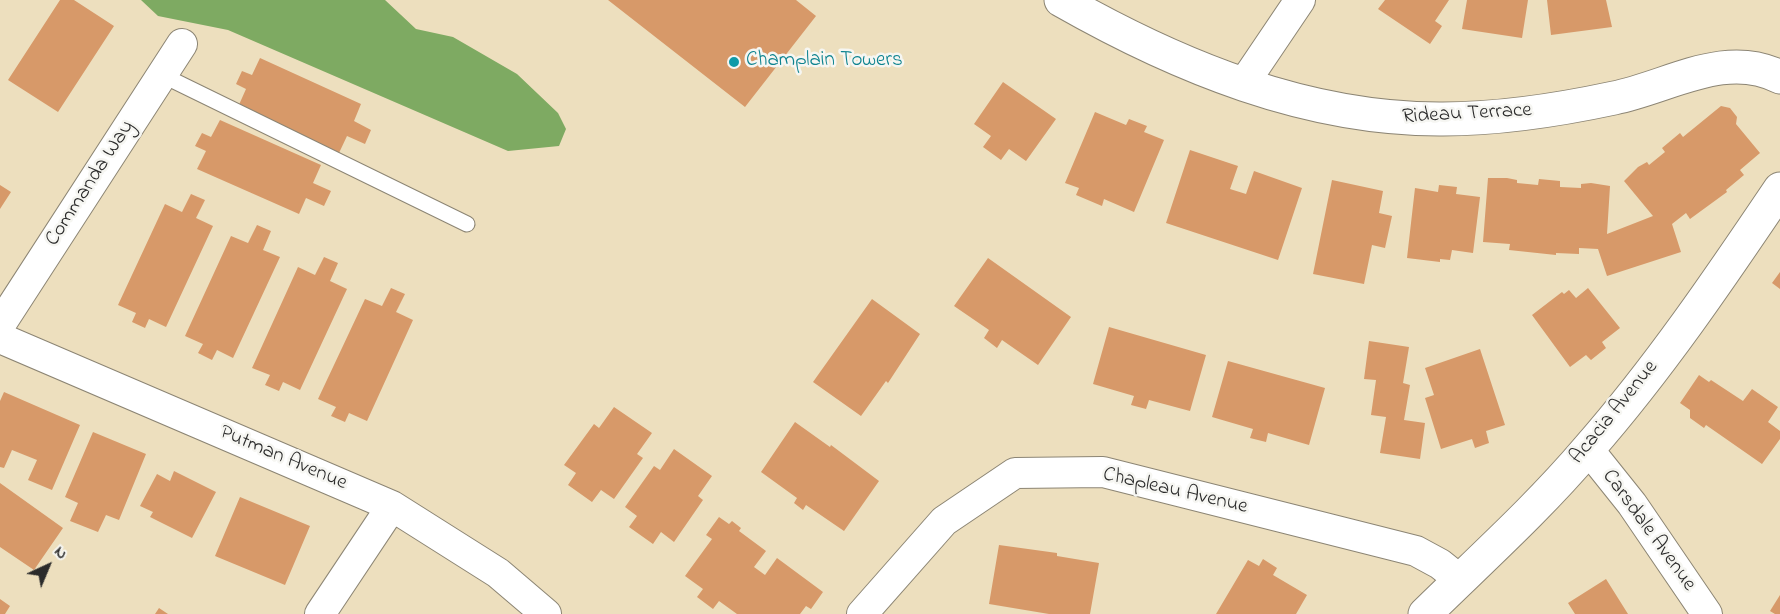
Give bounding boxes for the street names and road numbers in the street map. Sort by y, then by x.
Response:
street label: Rideau Terrace [1402,99,1532,131]
street label: Commanda Way [41,117,141,251]
street label: Acacia Avenue [1566,356,1664,470]
street label: Putman Avenue [216,421,350,497]
street label: Chapleau Avenue [1100,463,1250,521]
street label: Carsdale Avenue [1595,465,1701,597]

